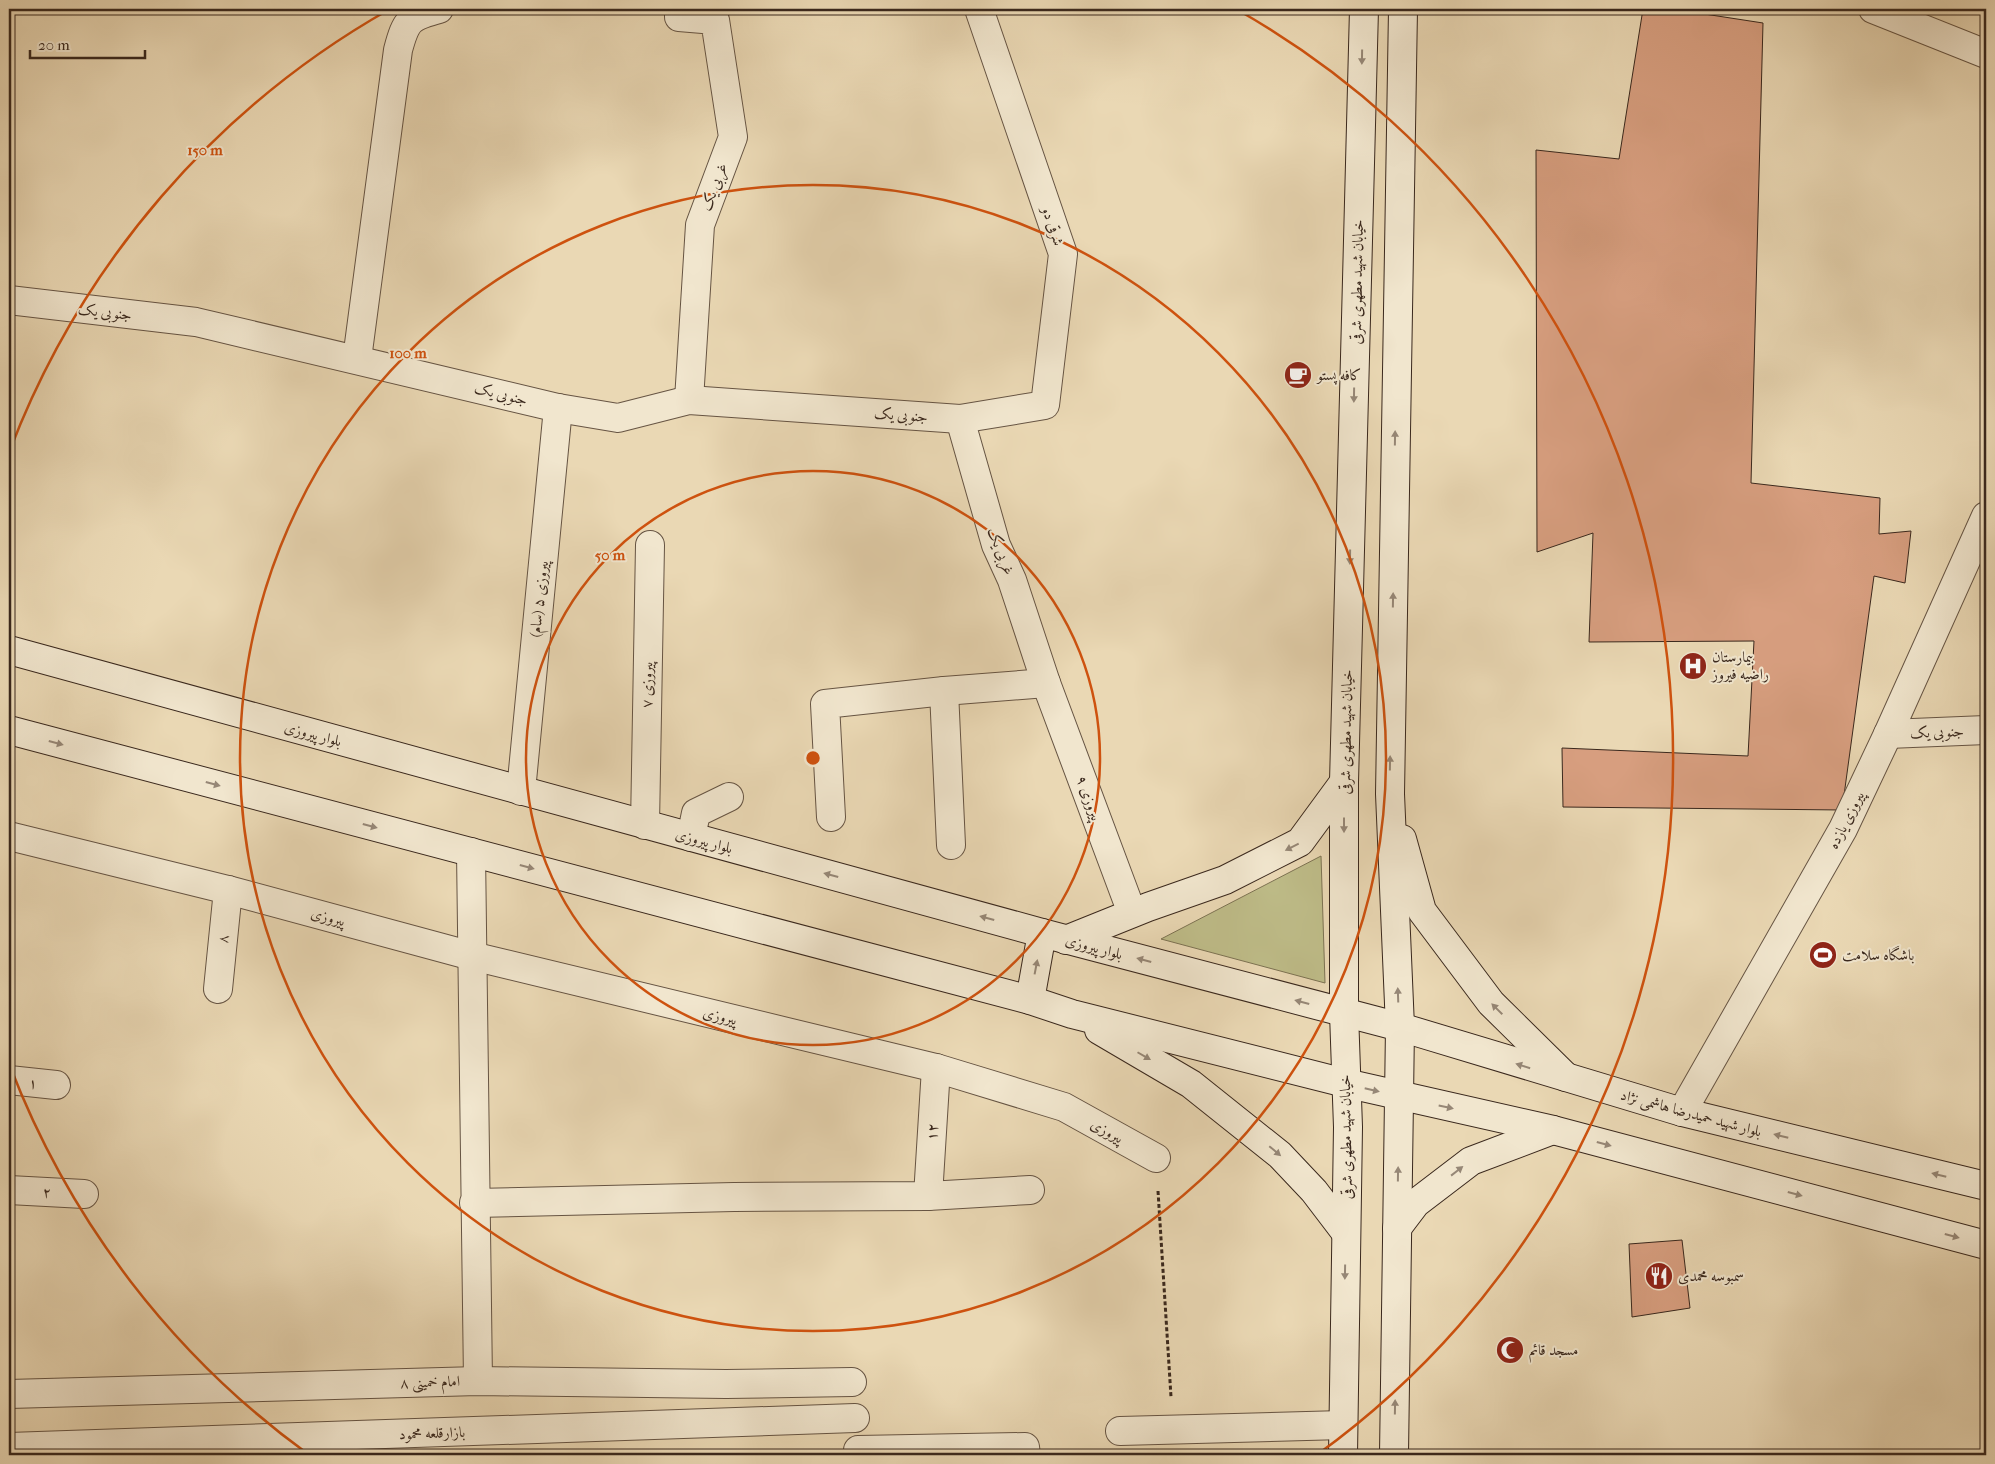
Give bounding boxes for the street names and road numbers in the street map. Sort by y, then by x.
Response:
street label: غربی یک [697,161,733,214]
street label: شرقی دو [1036,202,1068,248]
street label: خیابان شهید مطهری شرقی [1347,219,1368,345]
street label: جنوبی یک [77,300,133,326]
street label: جنوبی یک [472,379,529,411]
street label: جنوبی یک [873,404,929,428]
street label: غربی یک [982,525,1018,578]
street label: پیروزی ۵ (سام) [526,559,556,639]
street label: پیروزی ۷ [638,660,658,708]
street label: خیابان شهید مطهری شرقی [1336,669,1357,795]
street label: بلوار پیروزی [282,718,344,752]
street label: جنوبی یک [1910,722,1964,744]
street label: پیروزی ۹ [1071,773,1106,825]
street label: پیروزی یازده [1824,787,1870,853]
street label: بلوار پیروزی [673,825,735,859]
street label: پیروزی [308,904,348,932]
street label: بلوار پیروزی [1063,931,1125,965]
street label: ۸ [214,934,232,944]
street label: پیروزی [701,1003,740,1031]
street label: ۱ [28,1074,38,1092]
street label: خیابان شهید مطهری شرقی [1336,1074,1357,1200]
street label: بلوار شهید حمیدرضا هاشمی نژاد [1618,1085,1764,1142]
street label: پیروزی [1087,1115,1127,1150]
street label: ۱۲ [922,1123,942,1141]
street label: ۲ [42,1183,52,1201]
street label: امام خمینی ۸ [400,1372,460,1396]
street label: بازارقلعه محمود [399,1423,466,1443]

